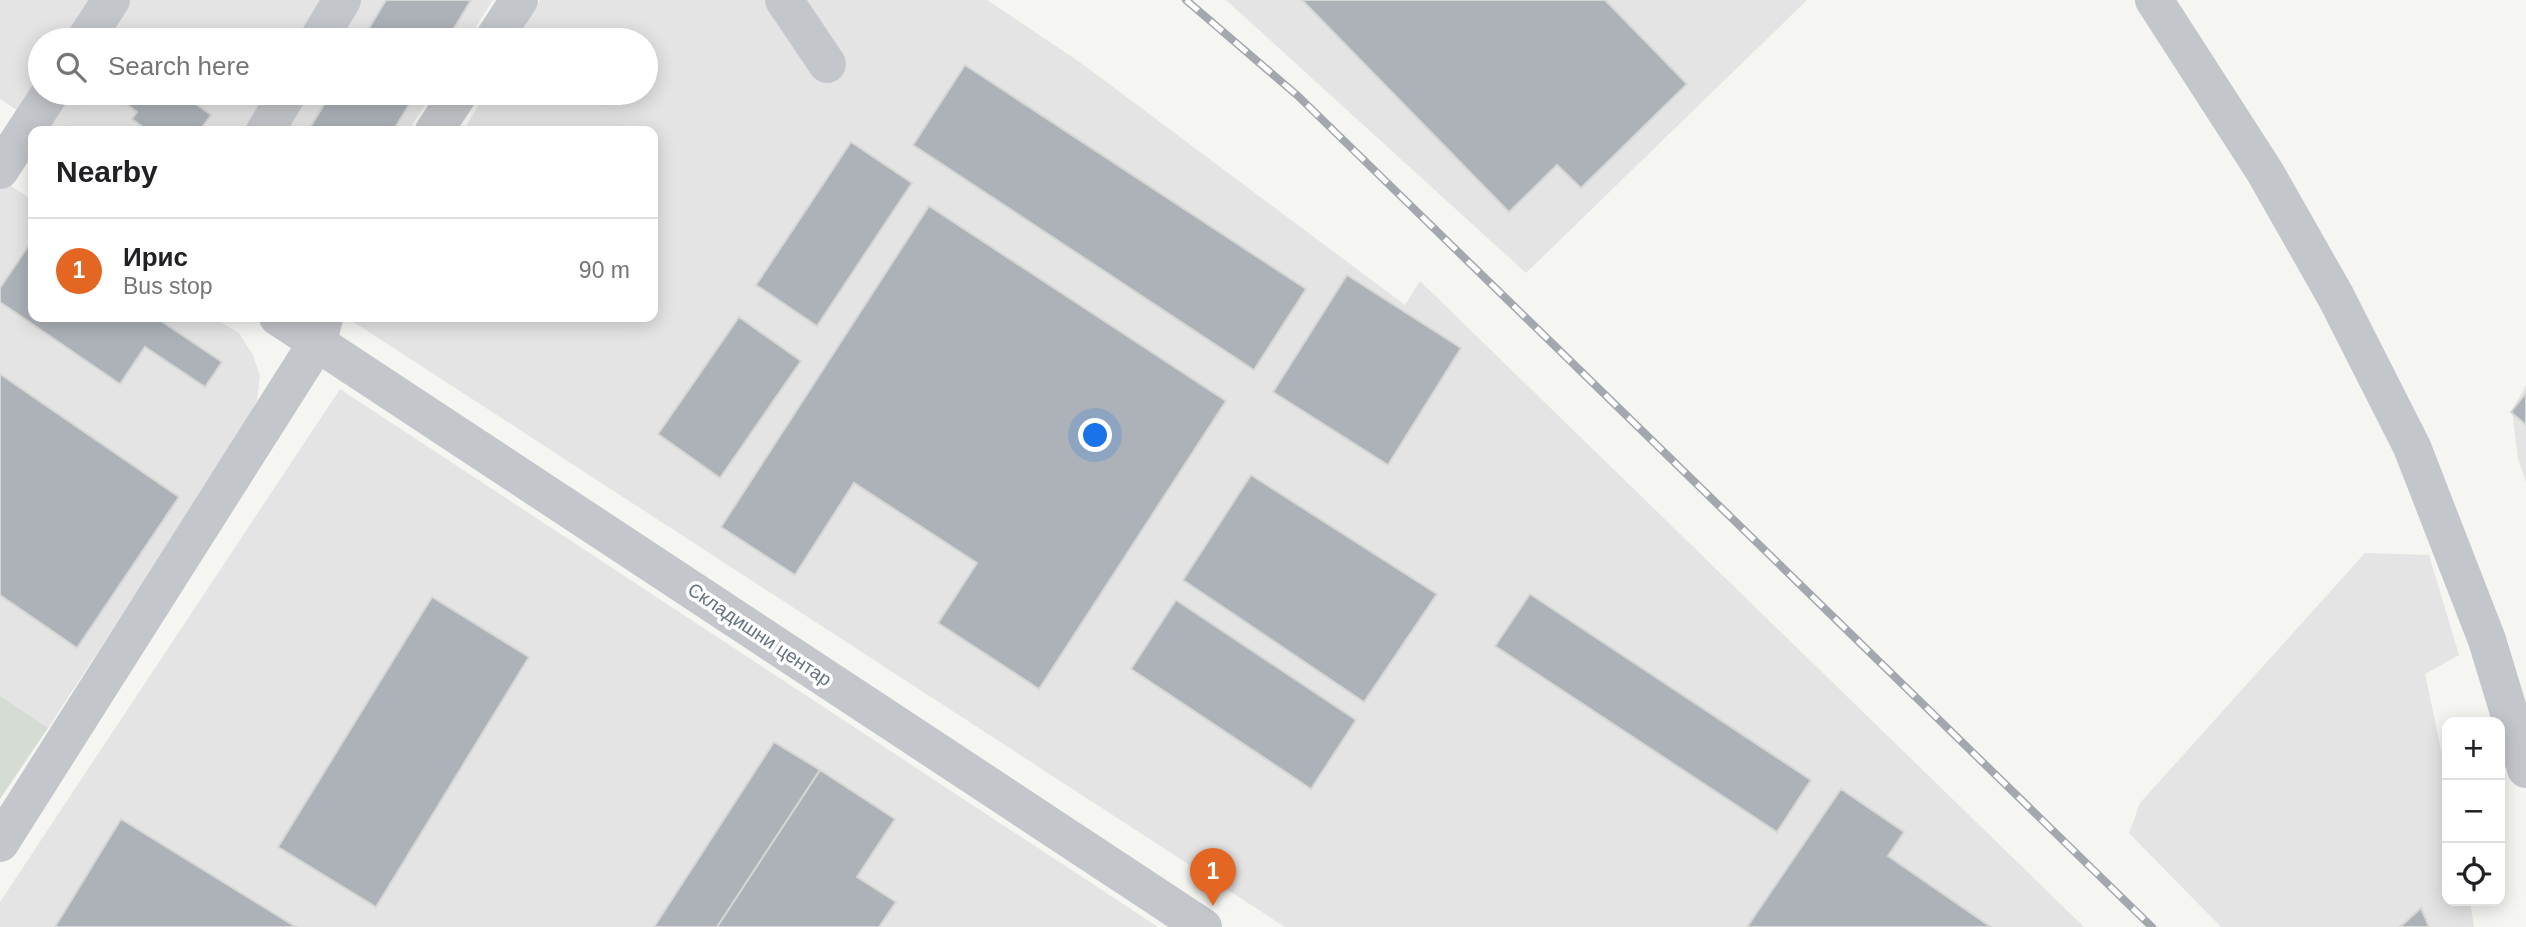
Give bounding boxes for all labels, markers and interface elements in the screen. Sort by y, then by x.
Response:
search box [28,28,658,105]
icon: search [52,48,90,86]
text: Search here [108,51,250,81]
text: Nearby [56,155,158,188]
text: Ирис [123,242,188,272]
text: 1 [73,257,85,283]
text: 90 m [579,257,630,283]
text: Bus stop [123,273,213,299]
your location [1078,418,1112,452]
street label: Складишни центар [684,579,835,690]
map controls [2442,717,2505,906]
button: + [2442,717,2505,780]
button: − [2442,780,2505,843]
button: locate [2442,843,2505,906]
pin: 1 [1190,848,1236,906]

